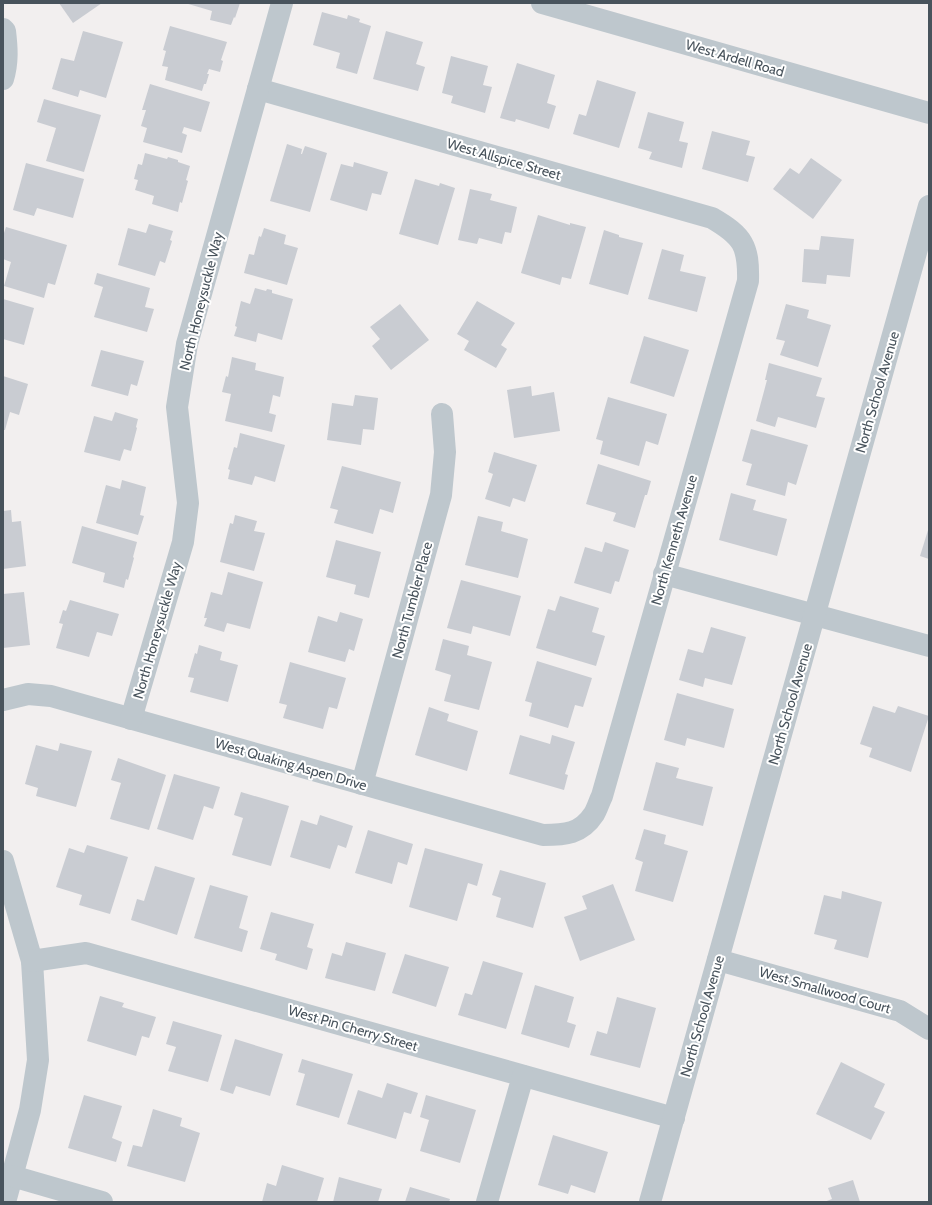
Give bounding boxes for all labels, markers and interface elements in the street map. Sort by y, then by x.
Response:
street label: West Ardell Road [684,35,786,81]
street label: West Allspice Street [445,134,563,184]
street label: North Honeysuckle Way [175,230,227,372]
street label: North School Avenue [851,329,903,455]
street label: North Kenneth Avenue [647,473,701,607]
street label: North Tumbler Place [388,540,436,660]
street label: North Honeysuckle Way [129,559,185,701]
street label: North School Avenue [764,641,816,767]
street label: West Quaking Aspen Drive [213,734,369,794]
street label: North School Avenue [676,953,728,1079]
street label: West Smallwood Court [757,963,893,1017]
street label: West Pin Cherry Street [286,1001,420,1055]

